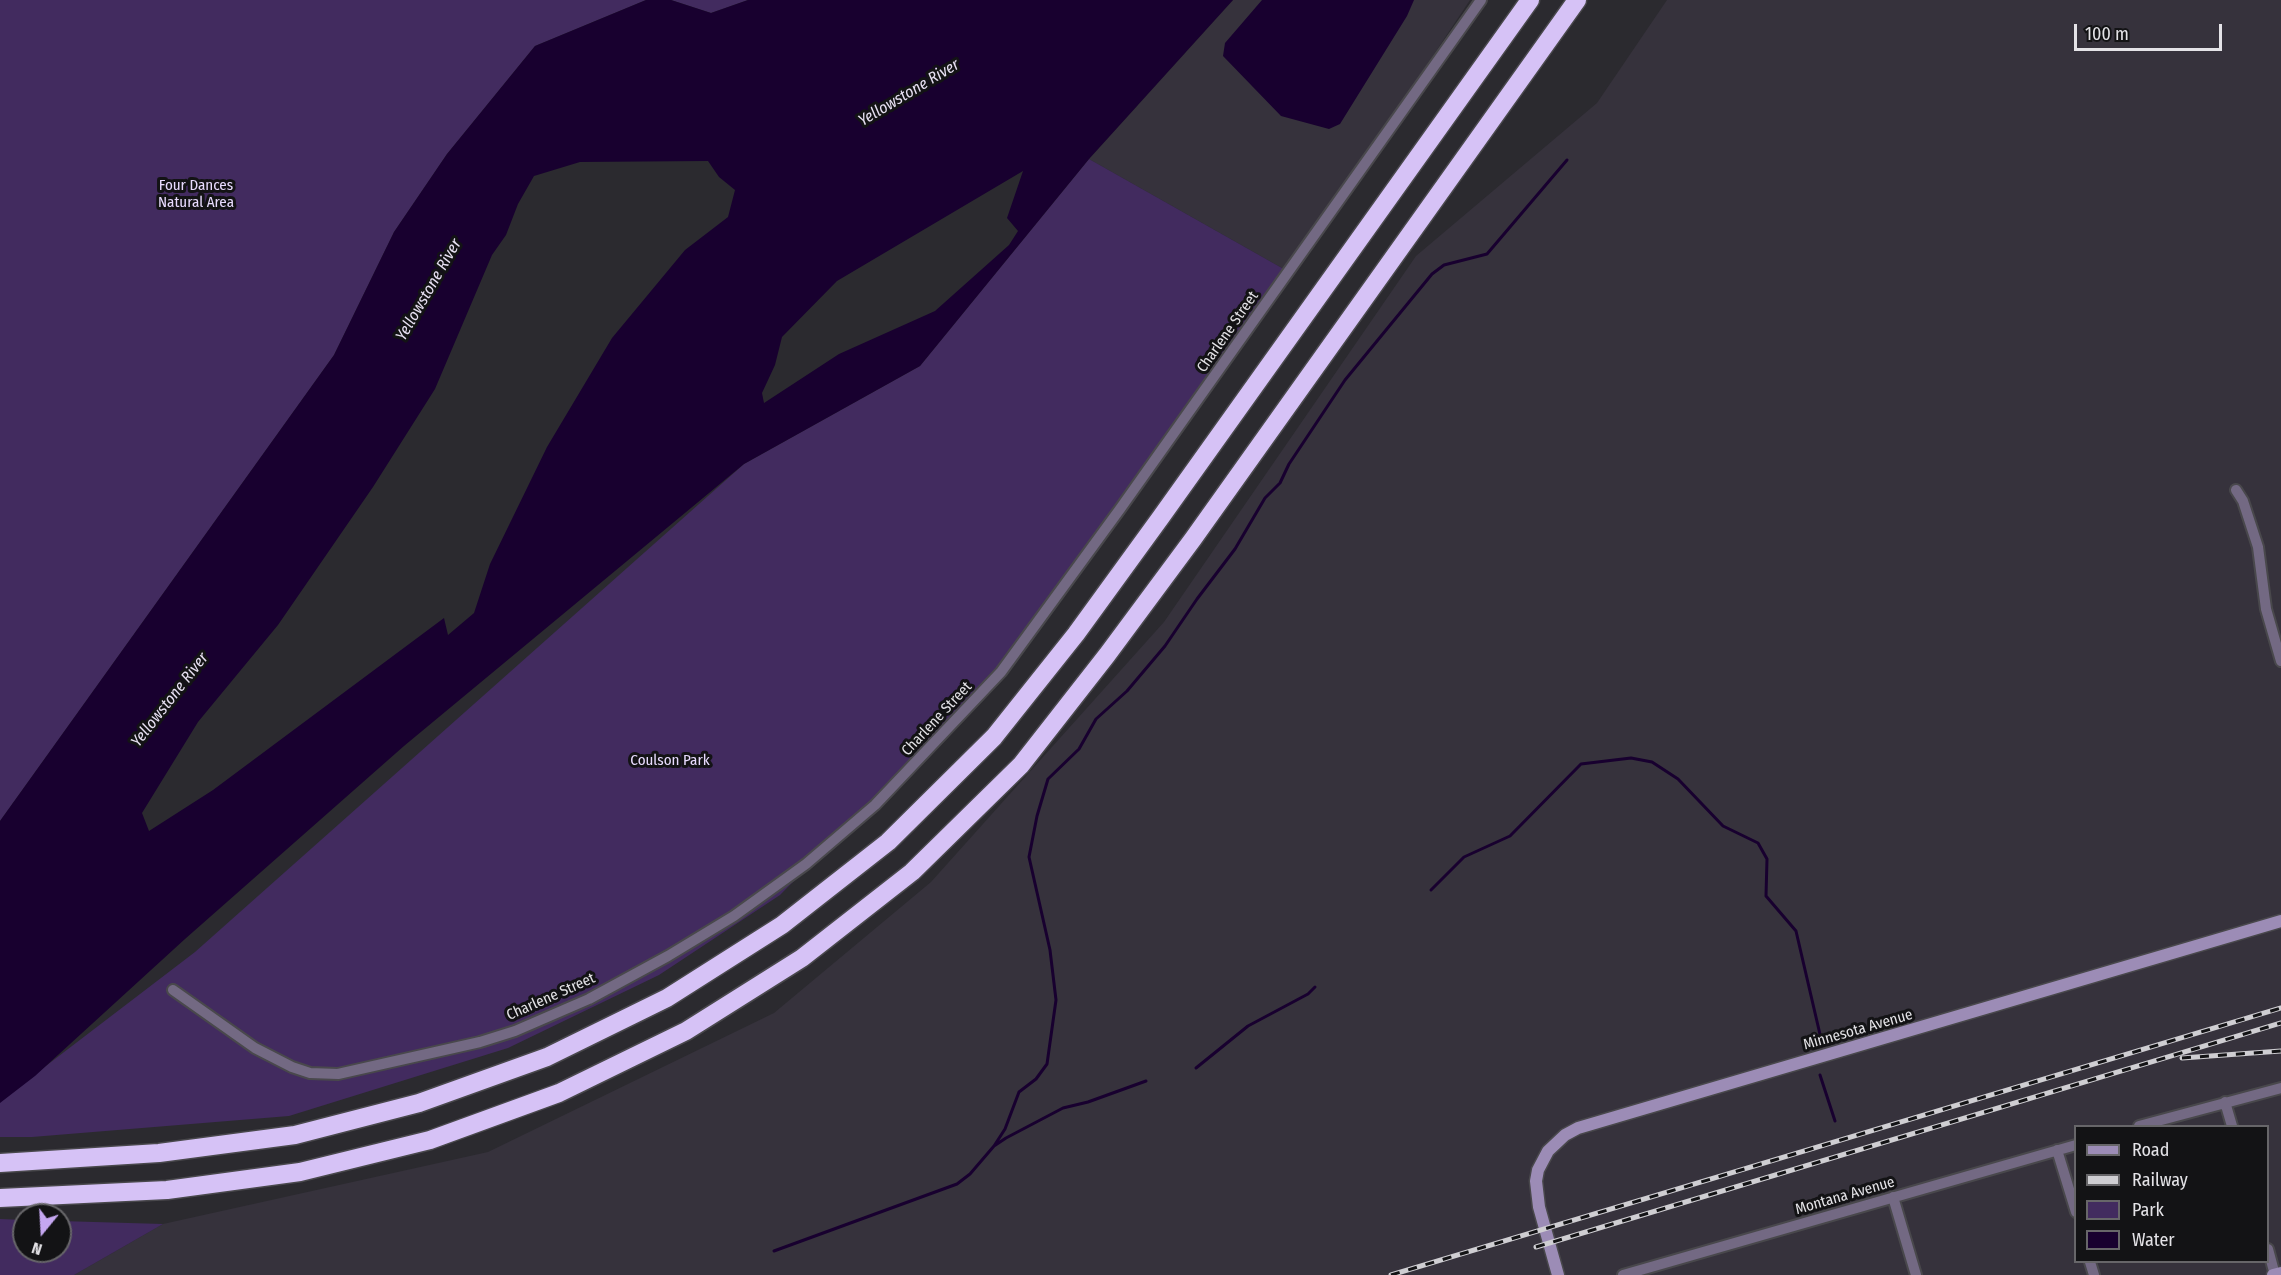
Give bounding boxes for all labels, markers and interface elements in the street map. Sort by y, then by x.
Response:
scale bar [2077,12,2226,50]
text: 100 m [2085,23,2129,45]
water label: Yellowstone River [855,55,963,131]
park label: Four Dances Natural Area [158,177,234,212]
water label: Yellowstone River [392,236,466,344]
street label: Charlene Street [1193,288,1263,376]
water label: Yellowstone River [127,649,213,751]
street label: Charlene Street [898,678,976,760]
park label: Coulson Park [630,752,710,770]
street label: Charlene Street [504,969,598,1025]
street label: Minnesota Avenue [1801,1006,1915,1054]
legend [2074,1125,2269,1263]
text: Road [2132,1139,2169,1161]
text: Railway [2132,1169,2188,1191]
street label: Montana Avenue [1793,1173,1897,1219]
text: Park [2132,1199,2164,1221]
north arrow [12,1203,72,1263]
text: Water [2132,1229,2175,1251]
text: N [29,1238,44,1259]

